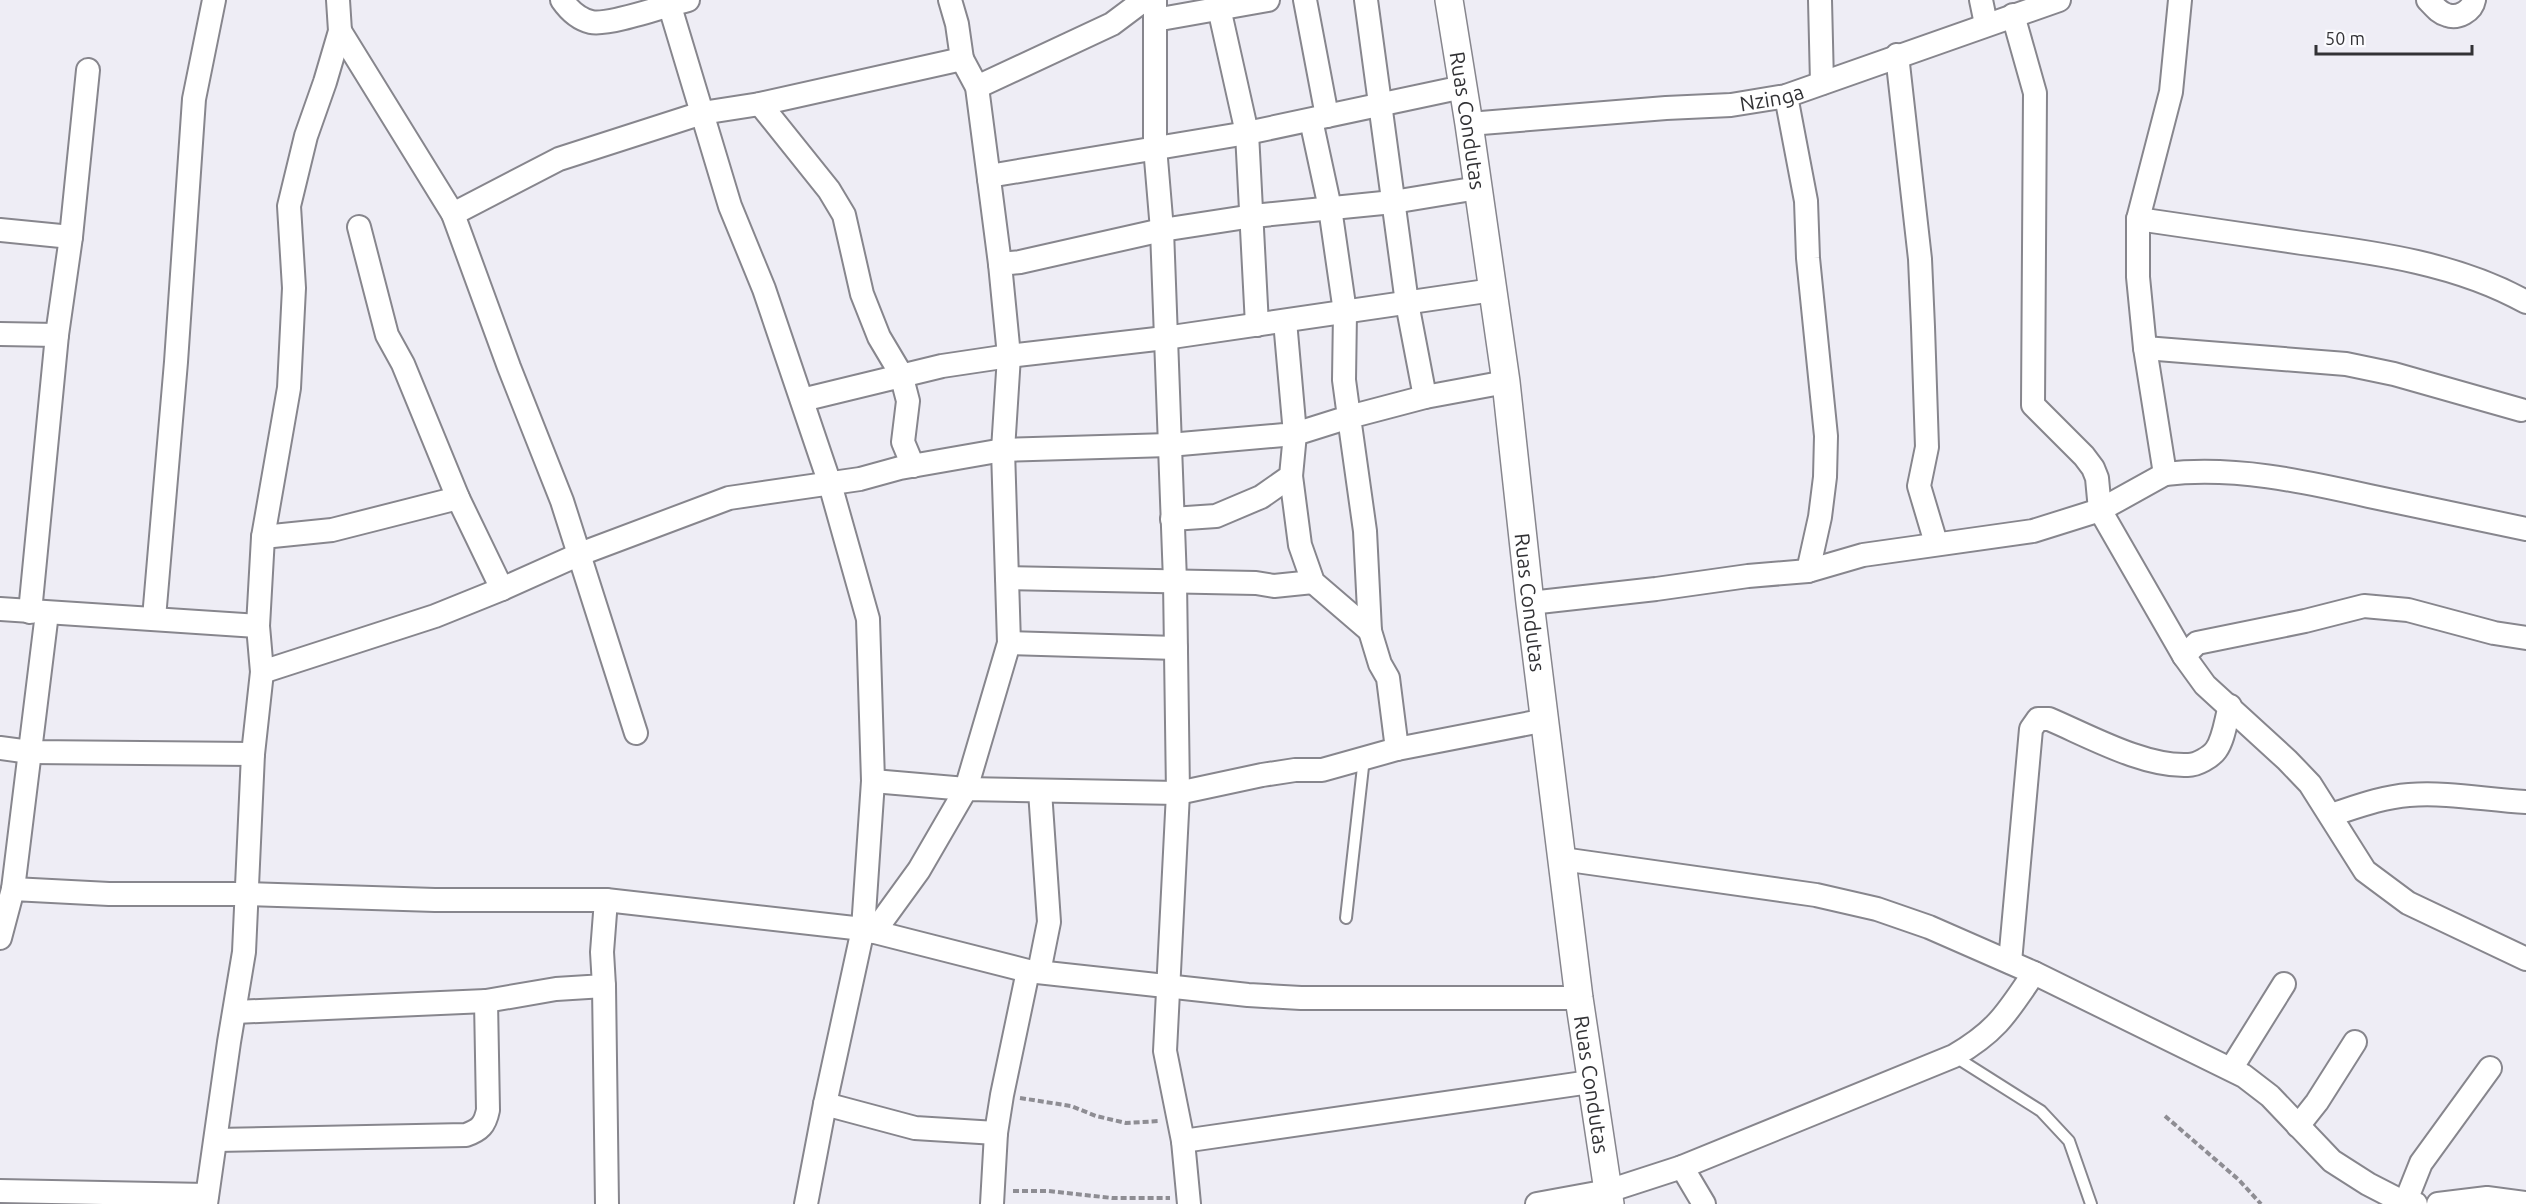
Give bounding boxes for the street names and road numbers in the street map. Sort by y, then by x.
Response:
street label: Ruas Condutas [1445,50,1490,191]
street label: Nzinga [1738,79,1807,115]
street label: Ruas Condutas [1510,532,1550,673]
street label: Ruas Condutas [1570,1014,1614,1155]

